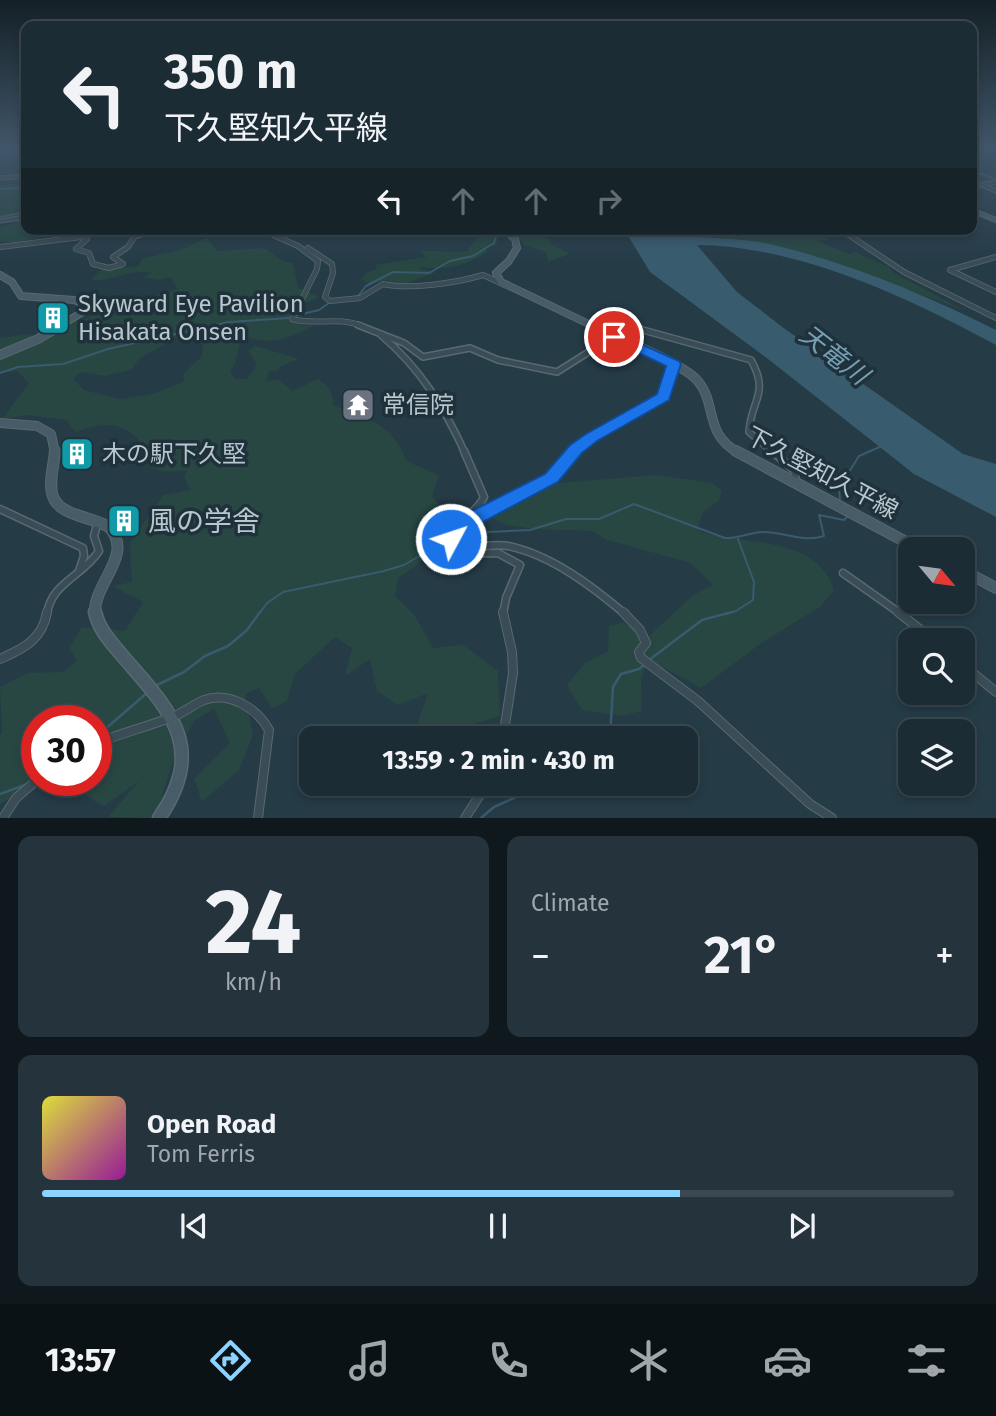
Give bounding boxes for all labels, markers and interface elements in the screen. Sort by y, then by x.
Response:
text: 350 m [164,42,297,101]
icon: left [49,49,140,140]
text: 下久堅知久平線 [164,109,388,147]
icon: left [371,182,409,220]
icon: ahead [444,182,482,220]
icon: ahead [517,182,555,220]
icon: right [590,182,628,220]
place label: Skyward Eye Pavilion Hisakata Onsen [78,290,304,346]
building icon: Skyward Eye Pavilion Hisakata Onsen [34,299,72,337]
pin [584,307,644,367]
icon: arrive [595,318,633,356]
water label: 天竜川 [794,319,877,393]
temple icon: 常信院 [339,386,377,424]
place label: 常信院 [382,391,454,419]
street label: 下久堅知久平線 [741,421,903,525]
building icon: 木の駅下久堅 [58,435,96,473]
place label: 木の駅下久堅 [102,440,246,468]
building icon: 風の学舎 [105,502,143,540]
position arrow [414,502,488,576]
place label: 風の学舎 [148,505,260,538]
north arrow [898,537,975,614]
map controls [898,537,975,796]
button: search [898,628,975,705]
speed limit sign: 30 [21,705,112,796]
button: layers [898,719,975,796]
text: 13:59 · 2 min · 430 m [382,745,615,776]
text: 24 [206,868,301,977]
text: Climate [531,889,610,917]
text: 21° [704,924,781,987]
text: − [531,933,550,979]
text: + [935,933,954,979]
text: km/h [225,968,282,996]
text: Open Road [147,1109,276,1140]
text: Tom Ferris [147,1140,255,1168]
icon: previous [175,1207,213,1245]
icon: pause [479,1207,517,1245]
icon: next [783,1207,821,1245]
icon: directions [206,1336,255,1385]
icon: music [345,1336,394,1385]
icon: phone [484,1336,533,1385]
icon: climate [624,1336,673,1385]
icon: car [763,1336,812,1385]
icon: filters [902,1336,951,1385]
text: 13:57 [45,1341,116,1379]

